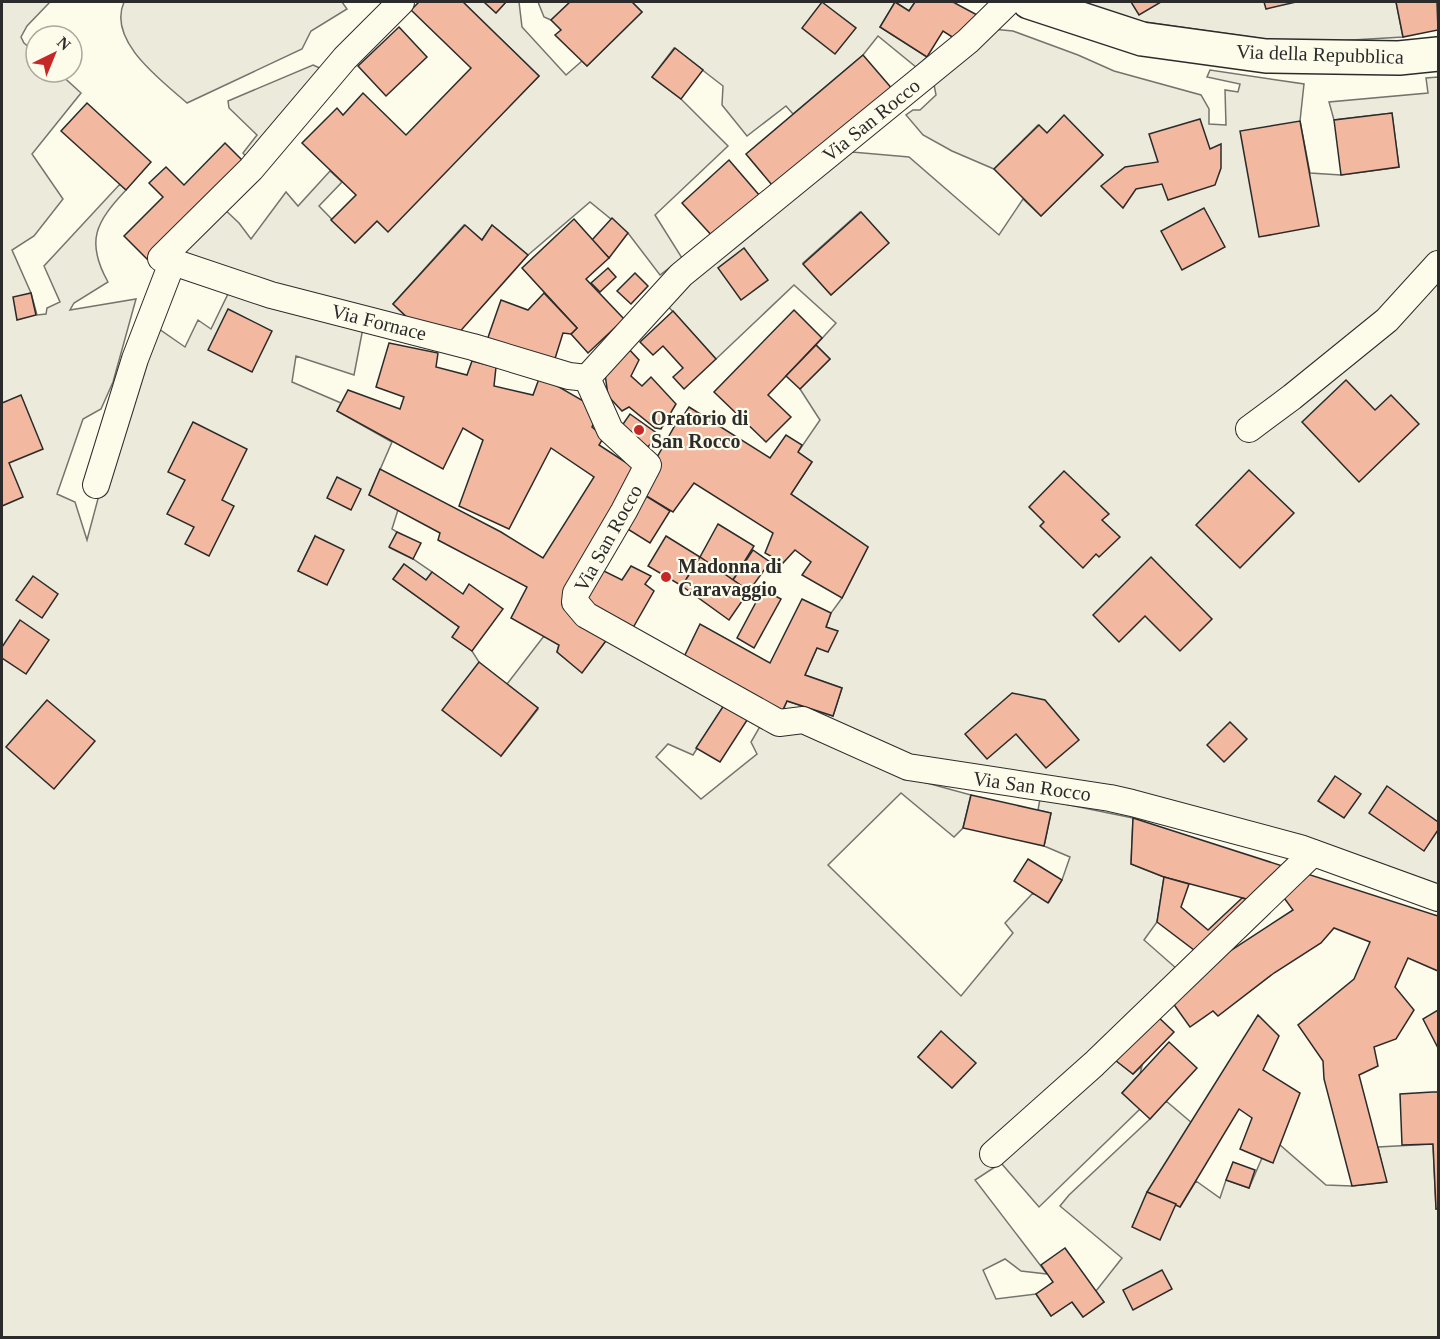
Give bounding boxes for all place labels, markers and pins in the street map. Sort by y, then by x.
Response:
place label: Oratorio di San Rocco [651,407,749,452]
marker: Oratorio di San Rocco [632,423,646,437]
place label: Madonna di Caravaggio [678,555,782,601]
marker: Madonna di Caravaggio [659,570,673,584]

